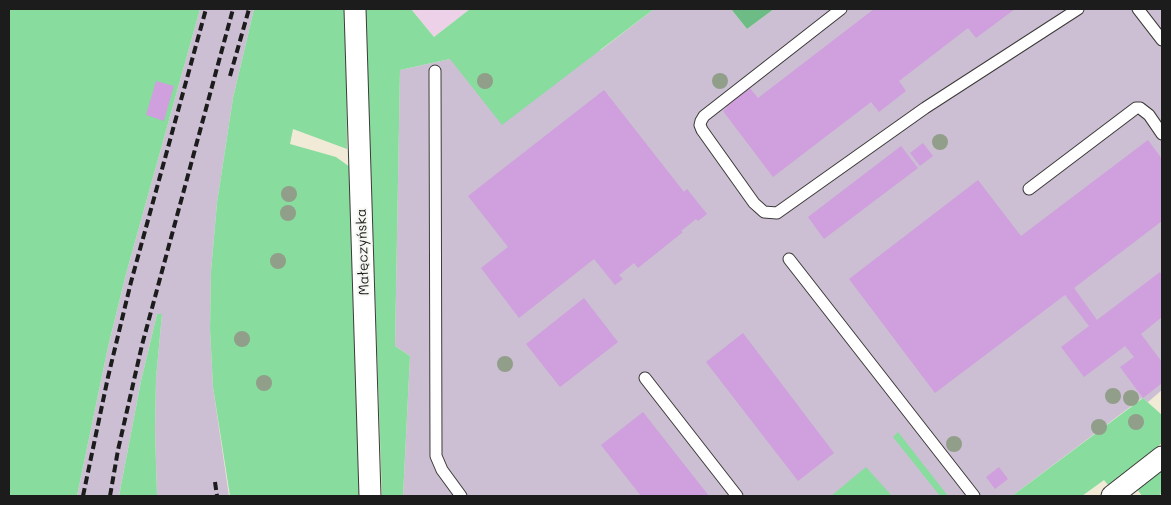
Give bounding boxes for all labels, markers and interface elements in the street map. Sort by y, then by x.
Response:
street label: Małęczyńska [353,208,373,296]

